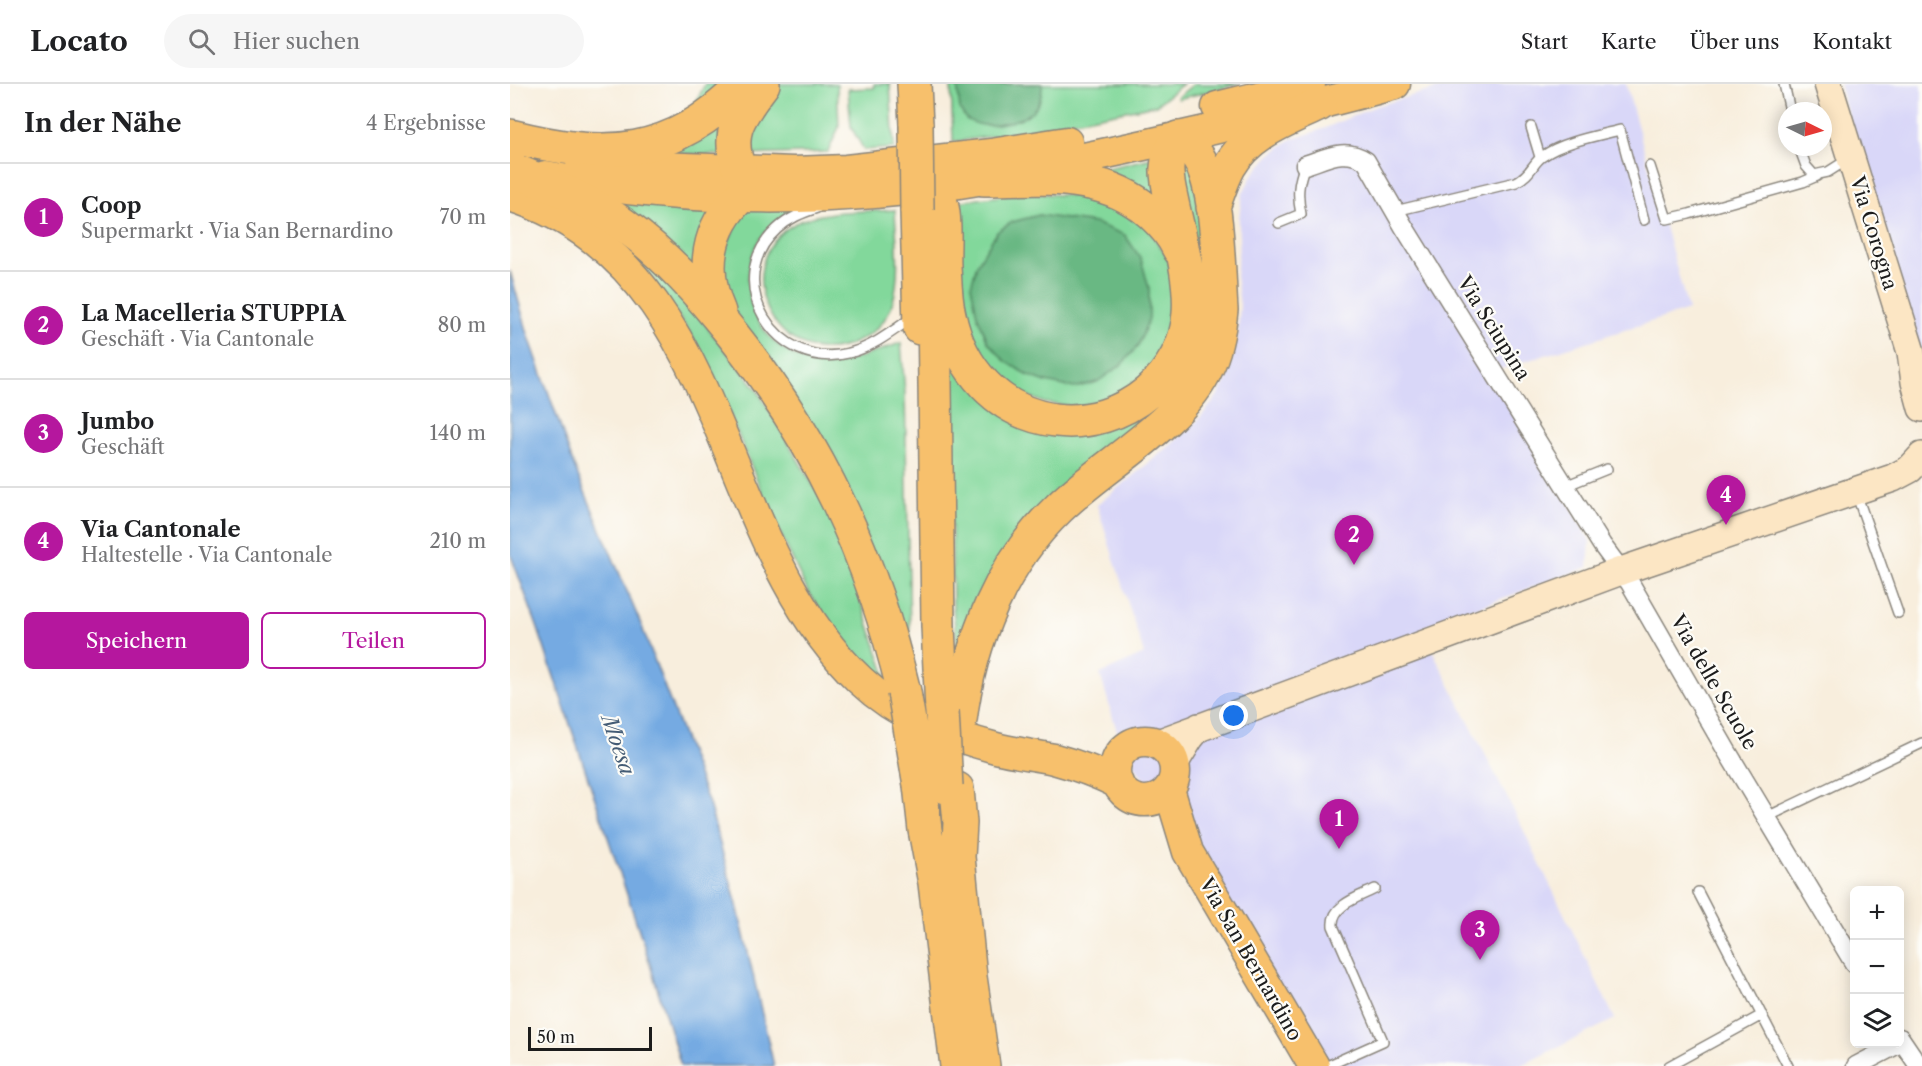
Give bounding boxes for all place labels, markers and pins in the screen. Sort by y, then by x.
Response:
pin: 4 [1706,476,1746,525]
pin: 2 [1334,516,1374,565]
pin: 1 [1320,800,1358,849]
pin: 3 [1460,910,1500,960]

